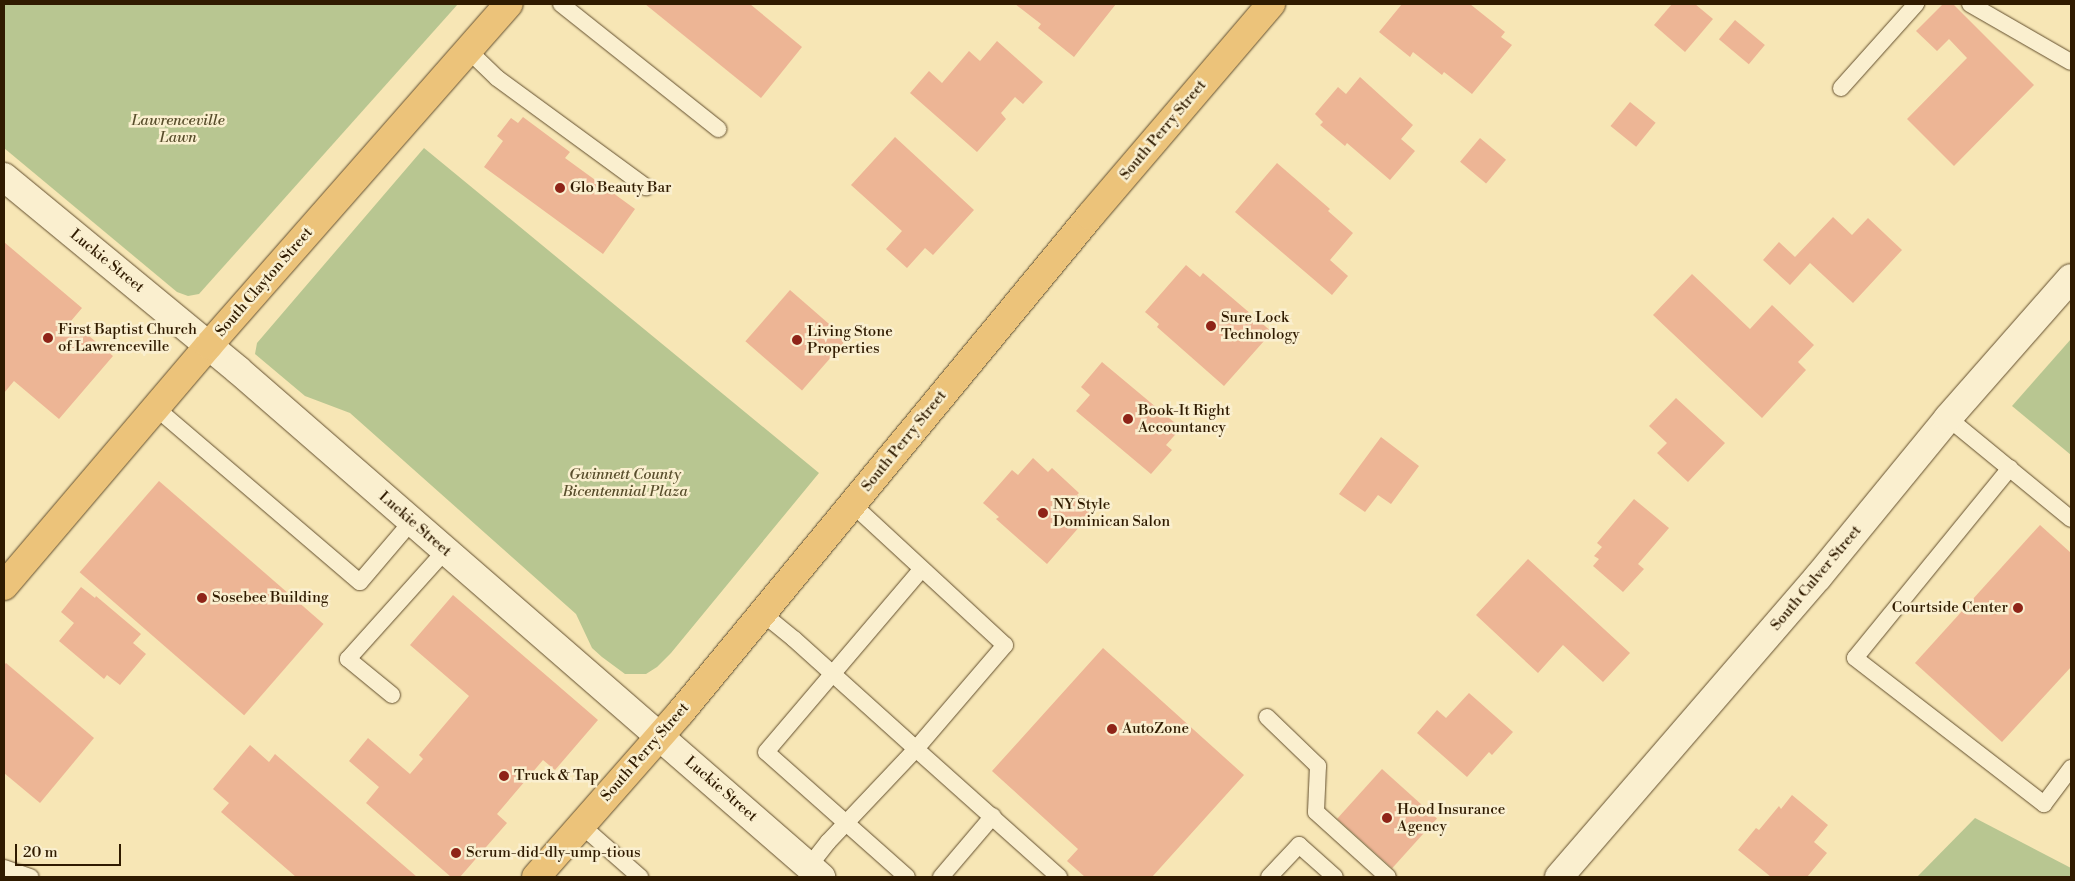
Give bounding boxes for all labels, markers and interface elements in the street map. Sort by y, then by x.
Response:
street label: South Perry Street [1116,76,1210,184]
park label: Lawrenceville Lawn [131,111,225,146]
place label: Glo Beauty Bar [570,179,672,197]
marker: Glo Beauty Bar [554,182,566,194]
street label: South Clayton Street [212,224,316,340]
street label: Luckie Street [66,226,148,296]
place label: Sure Lock Technology [1221,308,1299,343]
place label: First Baptist Church of Lawrenceville [58,320,197,355]
marker: Sure Lock Technology [1205,320,1217,332]
place label: Living Stone Properties [807,322,893,357]
marker: First Baptist Church of Lawrenceville [42,332,54,344]
marker: Living Stone Properties [791,334,803,346]
street label: South Perry Street [858,387,950,495]
place label: Book-It Right Accountancy [1138,401,1230,436]
marker: Book-It Right Accountancy [1122,413,1134,425]
park label: Gwinnett County Bicentennial Plaza [562,465,688,500]
street label: Luckie Street [375,488,455,560]
place label: NY Style Dominican Salon [1053,495,1170,530]
marker: NY Style Dominican Salon [1037,507,1049,519]
street label: South Culver Street [1767,522,1865,634]
place label: Sosebee Building [212,589,329,607]
marker: Sosebee Building [196,592,208,604]
place label: Courtside Center [1892,599,2008,617]
marker: Courtside Center [2012,602,2024,614]
street label: South Perry Street [597,699,693,805]
place label: AutoZone [1122,720,1189,738]
marker: AutoZone [1106,723,1118,735]
street label: Luckie Street [681,753,761,825]
place label: Truck & Tap [514,767,599,785]
marker: Truck & Tap [498,770,510,782]
place label: Hood Insurance Agency [1397,800,1505,835]
marker: Hood Insurance Agency [1381,812,1393,824]
scale bar [18,834,124,866]
text: 20 m [23,843,58,862]
place label: Scrum-did-dly-ump-tious [466,844,641,862]
marker: Scrum-did-dly-ump-tious [450,847,462,859]

